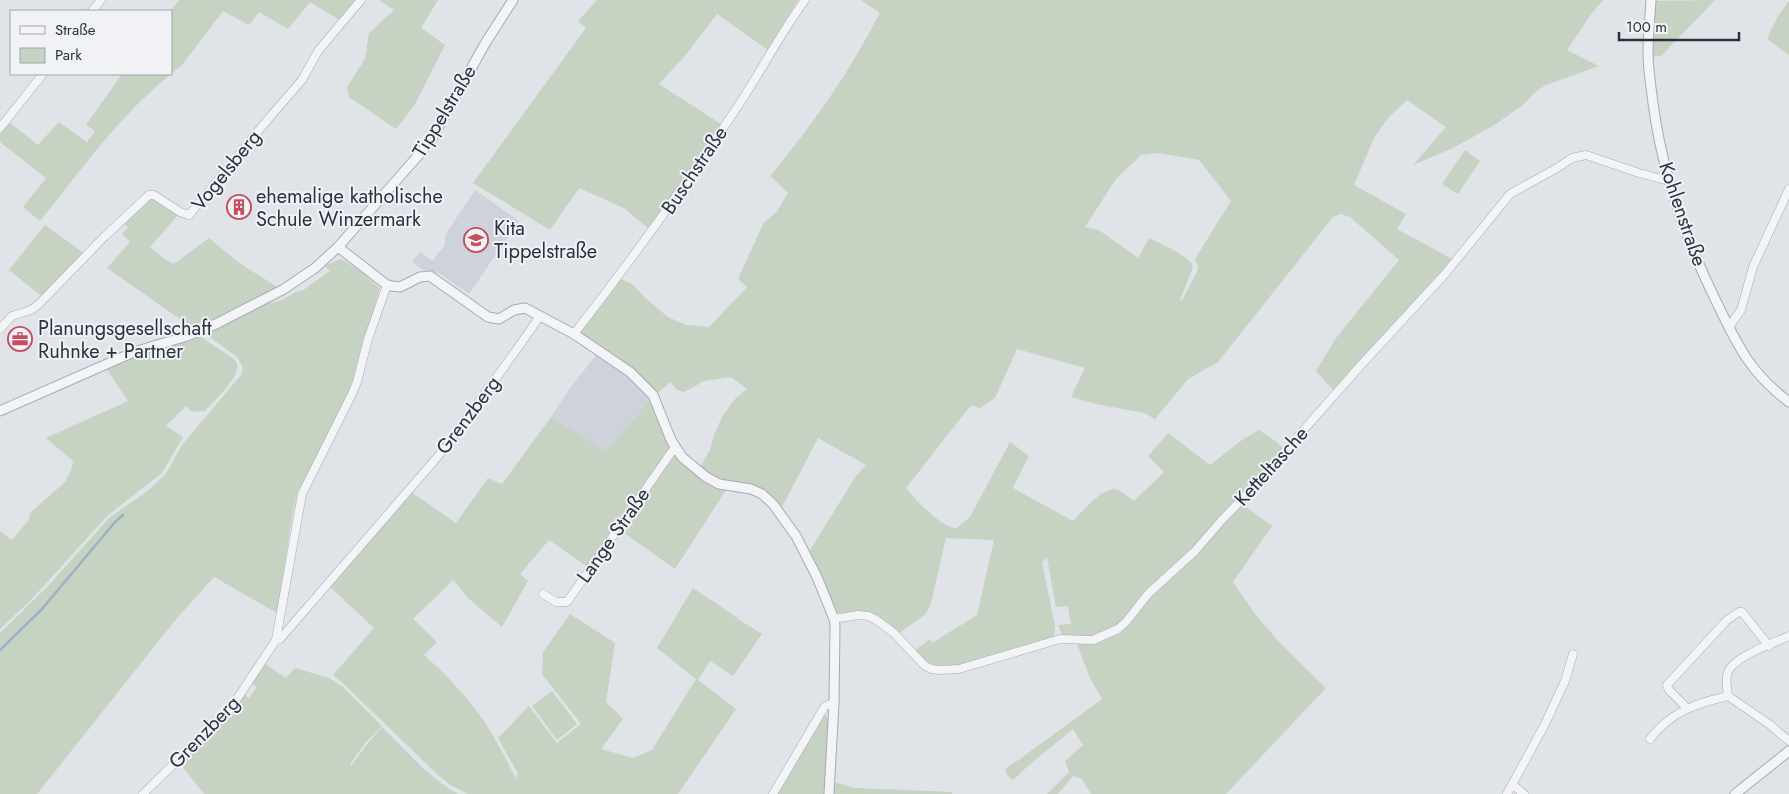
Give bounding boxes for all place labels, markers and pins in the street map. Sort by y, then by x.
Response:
place label: ehemalige katholische Schule Winzermark [256,182,443,234]
building icon: ehemalige katholische Schule Winzermark [226,194,252,220]
place label: Kita Tippelstraße [494,214,597,266]
school or university icon: Kita Tippelstraße [463,227,489,253]
place label: Planungsgesellschaft Ruhnke + Partner [38,314,212,366]
office icon: Planungsgesellschaft Ruhnke + Partner [7,326,33,352]

